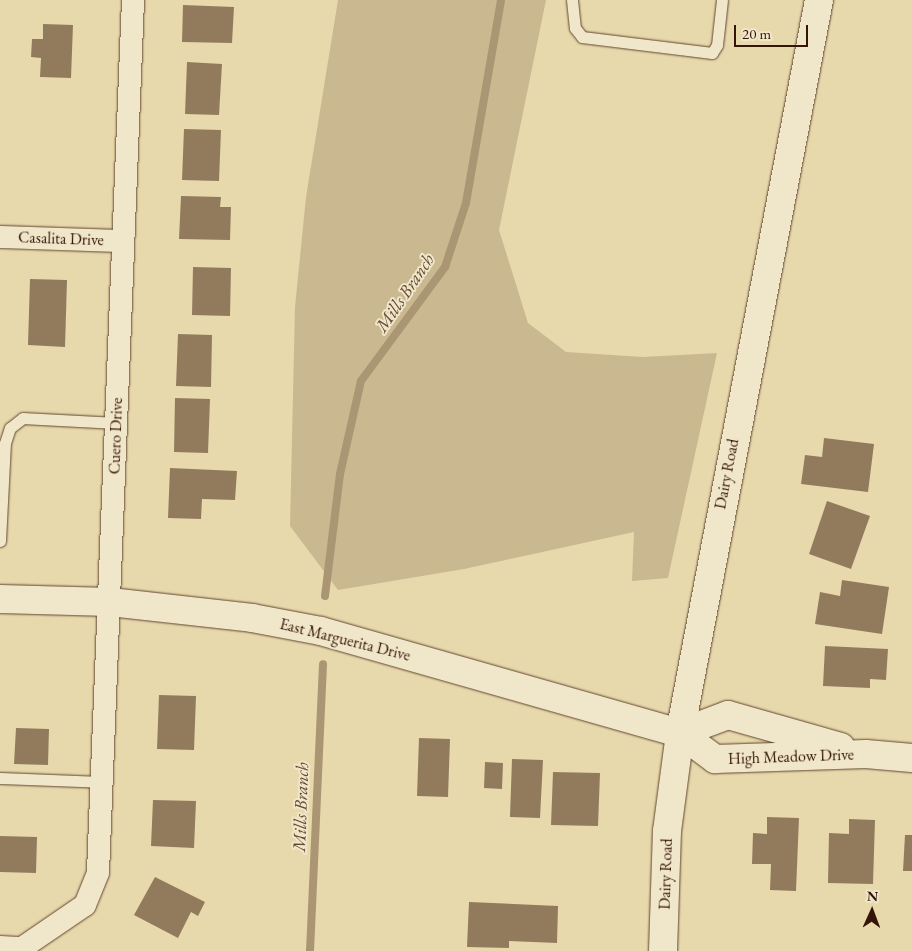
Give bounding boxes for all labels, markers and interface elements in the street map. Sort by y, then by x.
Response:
scale bar [737,15,811,47]
text: 20 m [742,24,771,43]
street label: Casalita Drive [18,228,104,250]
water label: Mills Branch [371,250,439,336]
street label: Cuero Drive [105,397,127,475]
street label: Dairy Road [711,437,743,511]
street label: East Marguerita Drive [278,614,412,666]
street label: High Meadow Drive [728,745,854,769]
water label: Mills Branch [289,762,313,852]
street label: Dairy Road [655,838,677,910]
north arrow [847,886,897,936]
text: N [867,887,878,905]

